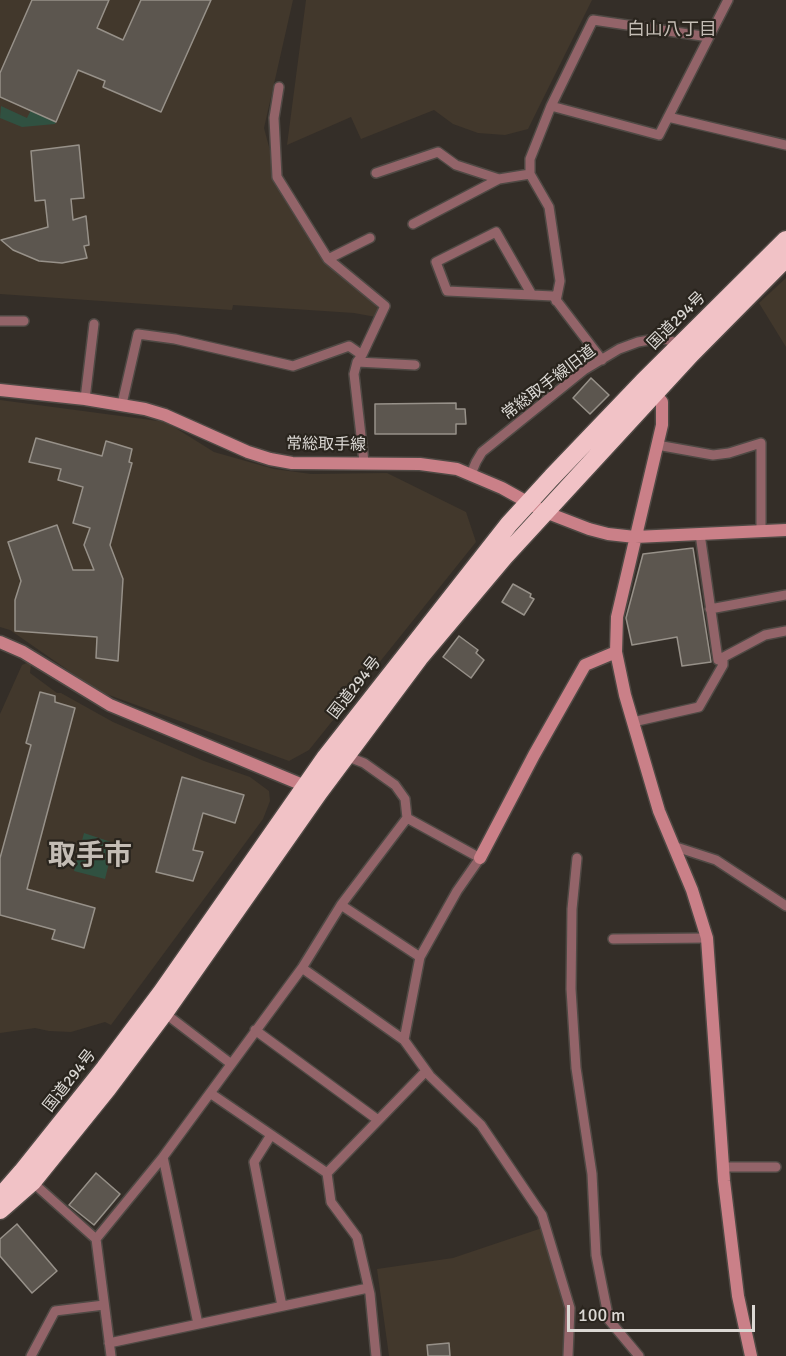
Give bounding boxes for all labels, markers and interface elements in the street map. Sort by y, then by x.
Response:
district label: 白山八丁目 [627,19,717,41]
street label: 国道294号 [644,288,710,354]
street label: 常総取手線旧道 [498,342,600,424]
street label: 常総取手線 [286,435,366,455]
street label: 国道294号 [325,653,385,723]
district label: 取手市 [48,840,132,874]
street label: 国道294号 [40,1046,100,1116]
scale bar [570,1293,758,1331]
text: 100 m [578,1304,625,1326]

